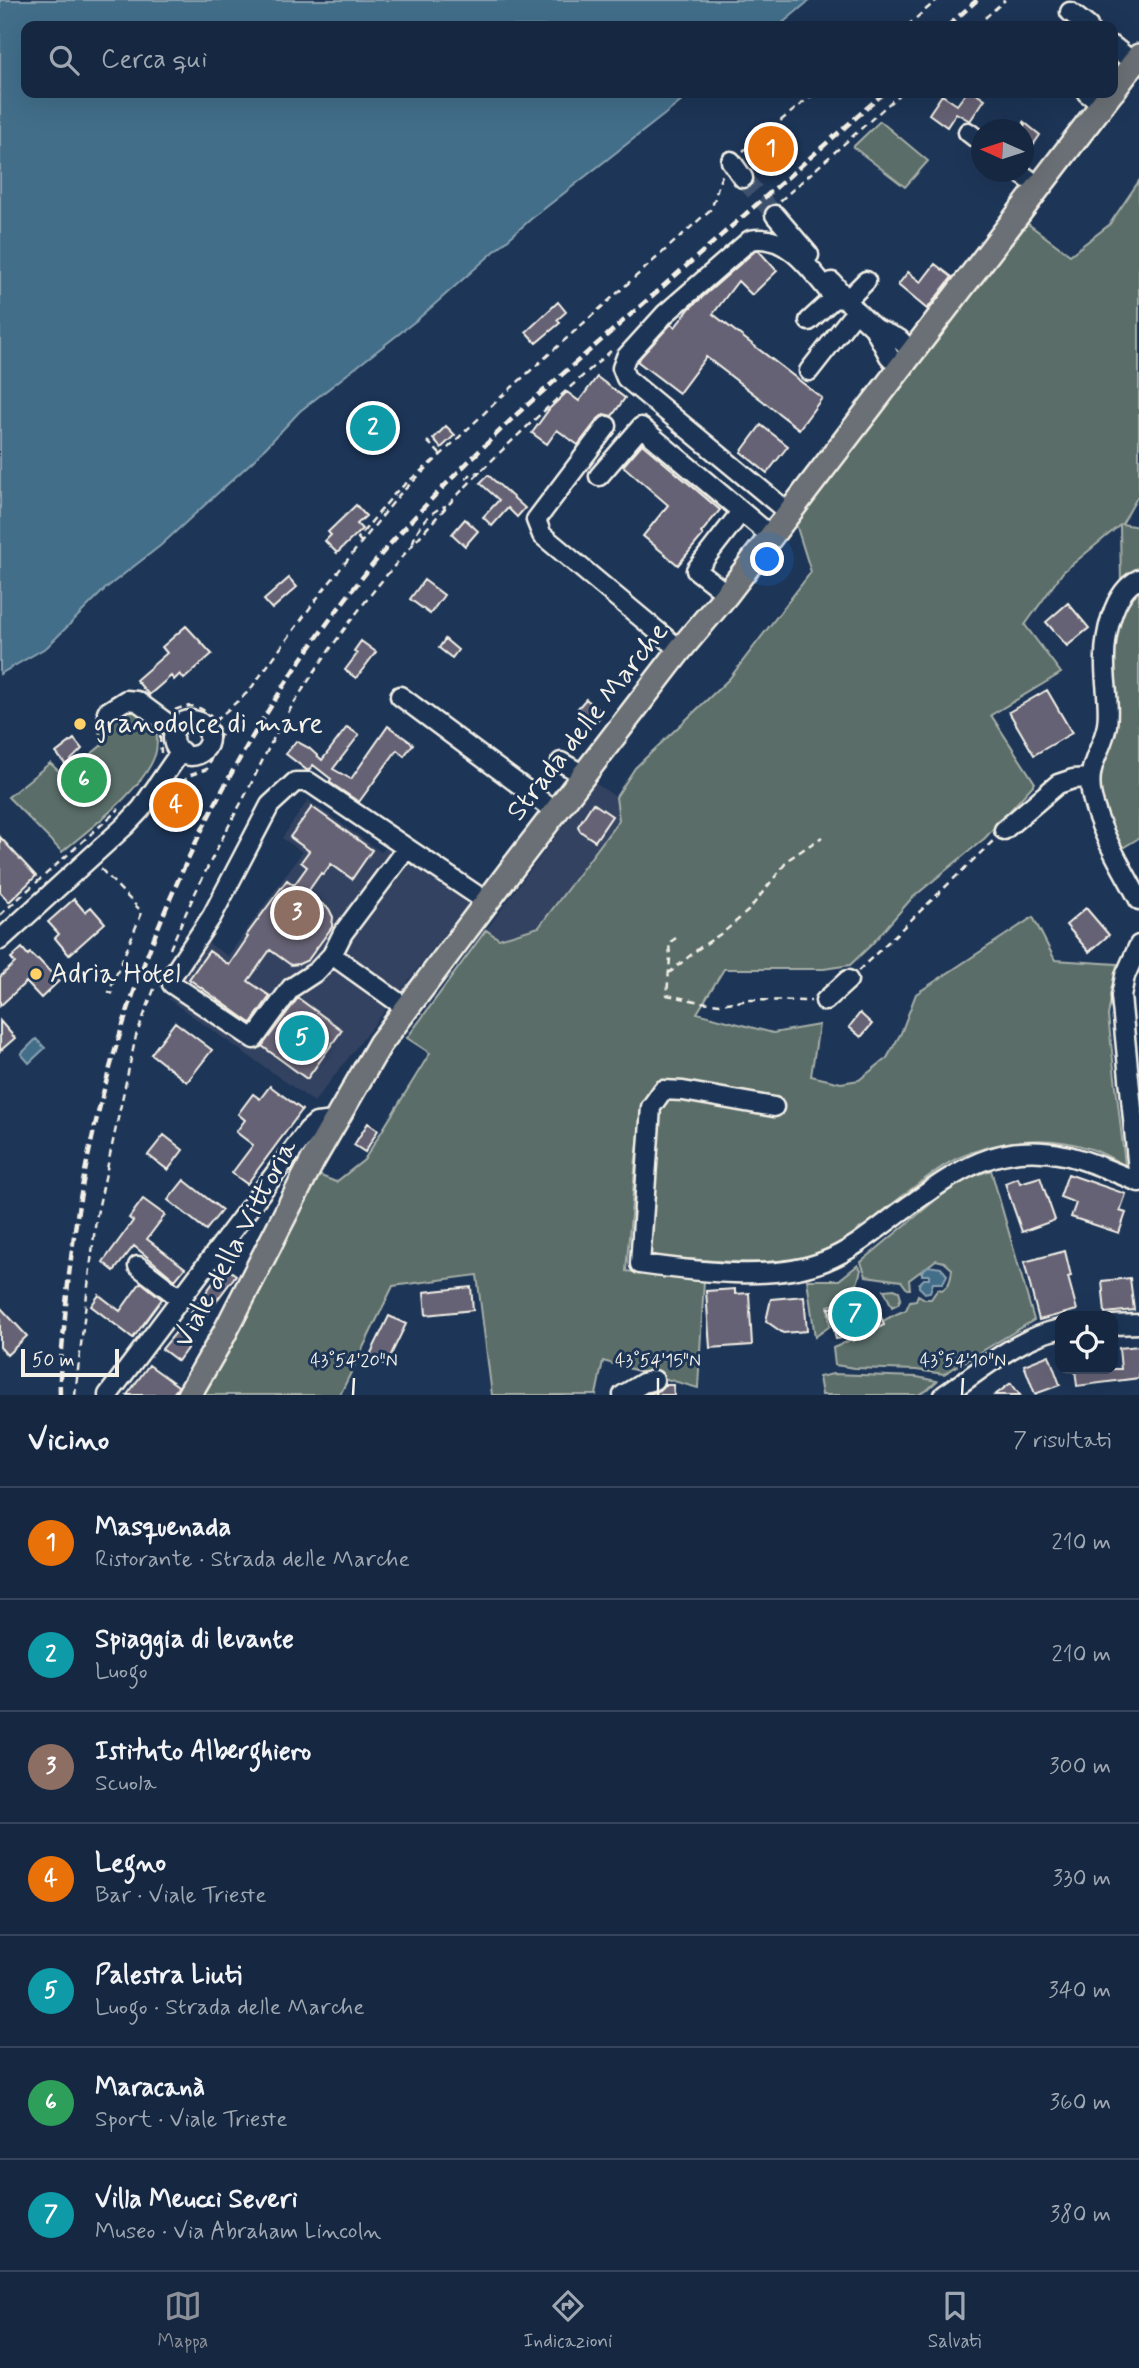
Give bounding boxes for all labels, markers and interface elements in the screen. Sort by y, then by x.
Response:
search box [21,21,1118,98]
icon: search [45,41,83,79]
text: Cerca qui [101,43,207,77]
north arrow [971,119,1034,182]
pin: 1 [748,123,794,175]
pin: 2 [350,402,396,454]
your location [750,542,784,576]
street label: Strada delle Marche [499,615,677,829]
place label: granodolce di mare [94,706,323,743]
marker: granodolce di mare [72,716,88,732]
pin: 6 [61,754,107,806]
pin: 4 [153,779,199,831]
pin: 3 [274,887,320,939]
place label: Adria Hotel [50,956,181,993]
marker: Adria Hotel [28,966,44,982]
pin: 5 [279,1012,325,1064]
street label: Viale della Vittoria [165,1133,307,1355]
pin: 7 [832,1288,878,1340]
map controls [1055,1311,1118,1374]
button: locate [1055,1311,1118,1374]
scale bar [21,1346,119,1378]
text: 50 m [32,1348,75,1373]
text: 43°54'20"N [310,1349,398,1373]
text: 43°54'15"N [615,1349,701,1373]
text: 43°54'10"N [920,1349,1006,1373]
text: Vicino [28,1421,109,1460]
text: 7 risultati [1013,1426,1111,1456]
text: Masquenada [95,1511,231,1545]
text: 1 [46,1528,56,1558]
text: 210 m [1051,1528,1111,1558]
text: Ristorante · Strada delle Marche [95,1545,410,1575]
text: Spiaggia di levante [95,1623,294,1657]
text: 2 [45,1640,57,1670]
text: 210 m [1051,1640,1111,1670]
text: Luogo [95,1657,148,1687]
text: Istituto Alberghiero [95,1735,311,1769]
text: 3 [46,1752,56,1782]
text: 300 m [1049,1752,1111,1782]
text: Scuola [95,1769,156,1799]
text: Legno [95,1847,166,1881]
text: 4 [44,1864,58,1894]
text: 330 m [1053,1864,1111,1894]
text: Bar · Viale Trieste [95,1881,267,1911]
text: Palestra Liuti [95,1959,242,1993]
text: 5 [44,1976,58,2006]
text: 340 m [1048,1976,1111,2006]
text: Luogo · Strada delle Marche [95,1993,365,2023]
text: Maracanà [95,2071,205,2105]
text: 6 [45,2088,57,2118]
text: 360 m [1050,2088,1111,2118]
text: Sport · Viale Trieste [95,2105,288,2135]
text: Villa Meucci Severi [95,2183,298,2217]
text: 7 [44,2200,58,2230]
text: 380 m [1050,2200,1111,2230]
text: Museo · Via Abraham Lincoln [95,2217,381,2247]
tab: Mappa [158,2287,208,2354]
tab: Indicazioni [524,2287,613,2354]
tab: Salvati [928,2287,981,2354]

